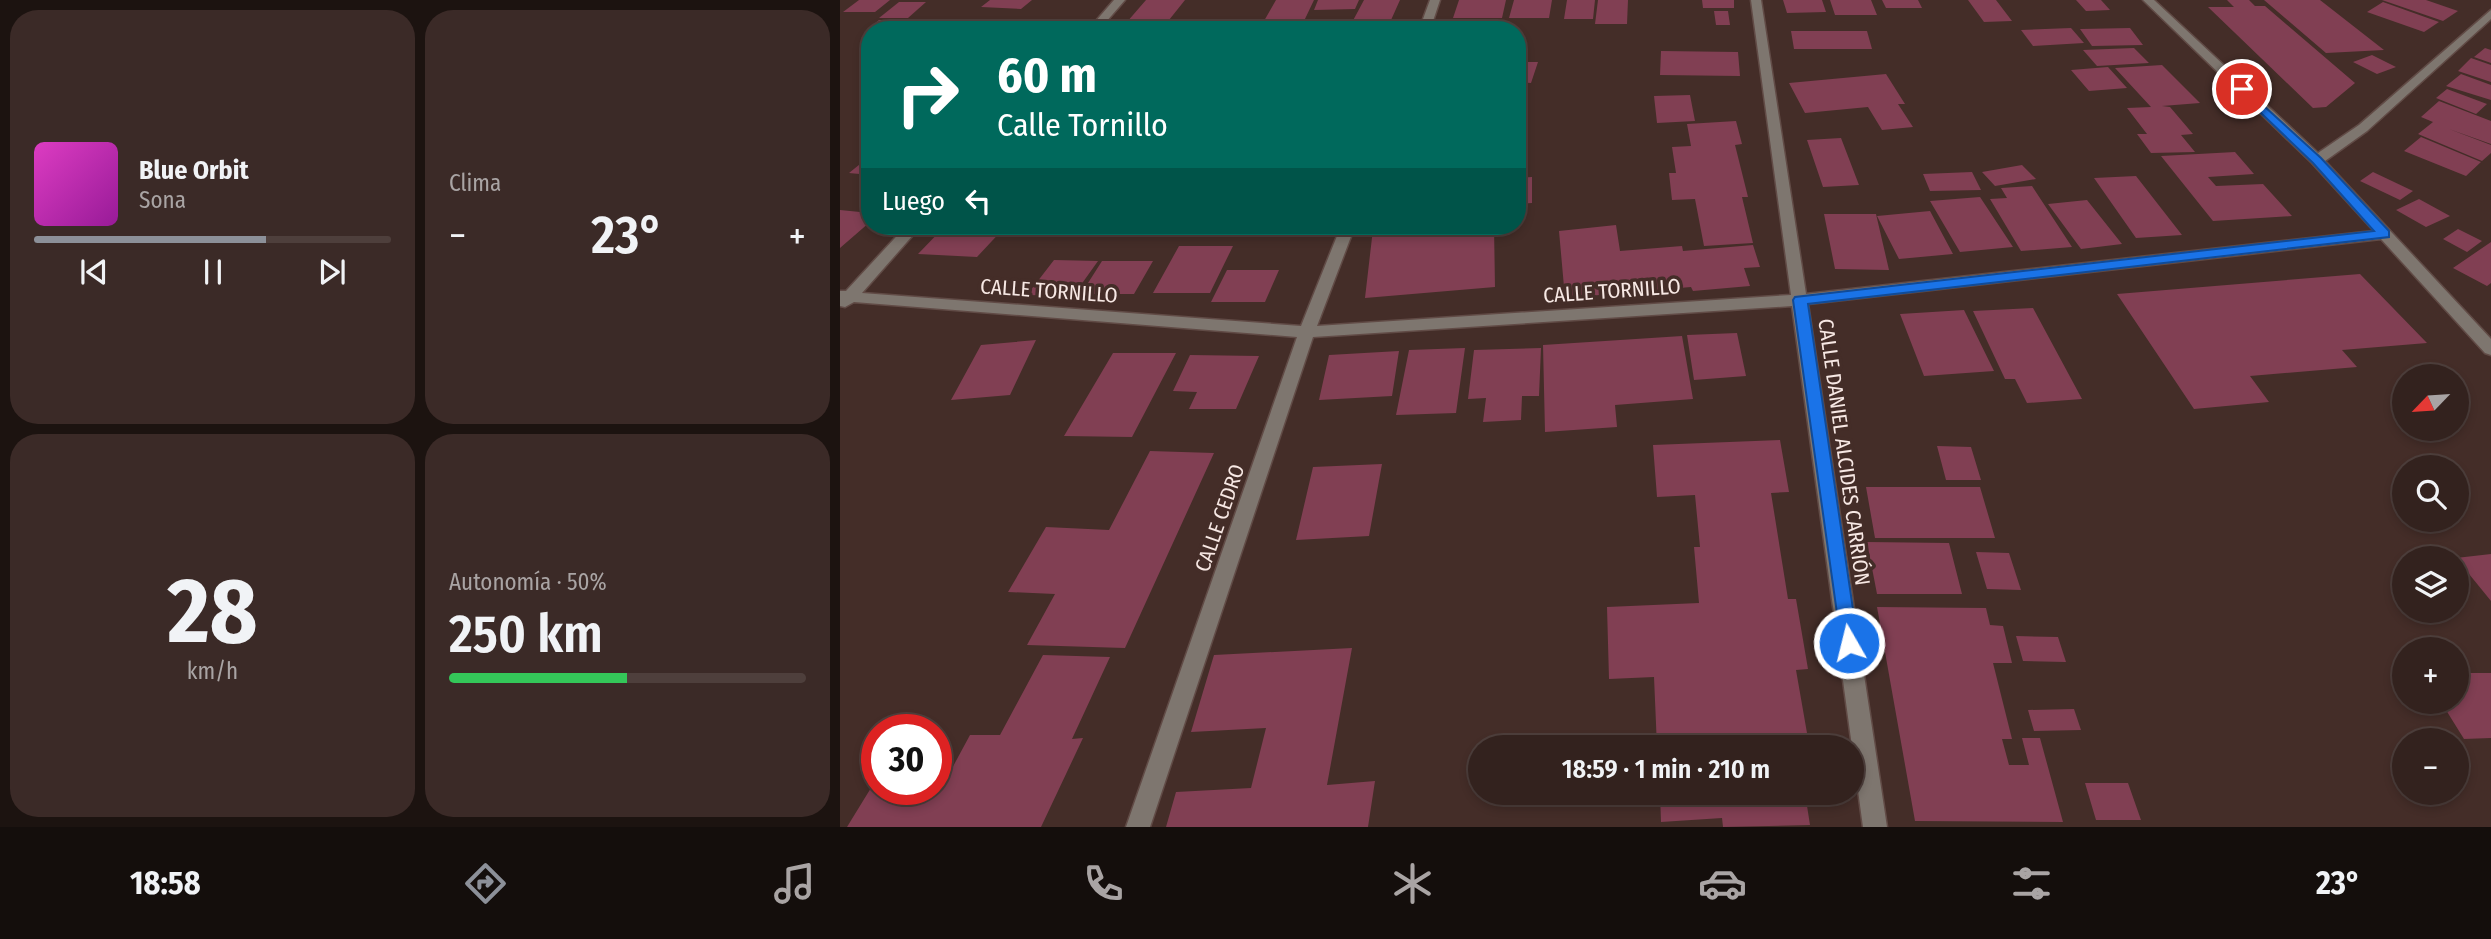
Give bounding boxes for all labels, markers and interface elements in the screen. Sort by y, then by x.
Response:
text: 60 m [997,46,1097,105]
icon: right [882,49,973,140]
pin [2212,59,2272,119]
icon: arrive [2223,70,2261,108]
text: Calle Tornillo [997,106,1168,144]
text: Blue Orbit [139,155,249,186]
text: Clima [449,169,501,197]
icon: left [959,182,997,220]
text: Sona [139,186,186,214]
text: Luego [882,186,945,217]
text: 23° [591,204,664,267]
text: − [449,213,466,259]
text: + [789,213,806,259]
icon: previous [75,253,113,291]
icon: pause [194,253,232,291]
icon: next [313,253,351,291]
street label: CALLE TORNILLO [979,273,1119,309]
street label: CALLE TORNILLO [1542,273,1682,309]
street label: CALLE DANIEL ALCIDES CARRIÓN [1812,317,1876,587]
north arrow [2392,364,2469,441]
map controls [2392,364,2469,805]
button: search [2392,455,2469,532]
street label: CALLE CEDRO [1189,461,1251,575]
button: layers [2392,546,2469,623]
text: 28 [167,557,258,666]
text: Autonomía · 50% [449,568,607,596]
text: 250 km [449,603,603,666]
position arrow [1812,606,1886,680]
button: + [2392,637,2469,714]
text: km/h [187,657,238,685]
speed limit sign: 30 [861,714,952,805]
button: − [2392,728,2469,805]
text: 18:59 · 1 min · 210 m [1562,754,1770,785]
icon: directions [461,859,510,908]
icon: music [770,859,819,908]
icon: phone [1079,859,1128,908]
icon: climate [1388,859,1437,908]
icon: car [1698,859,1747,908]
icon: filters [2007,859,2056,908]
text: 18:58 [130,864,201,902]
text: 23° [2316,864,2361,902]

